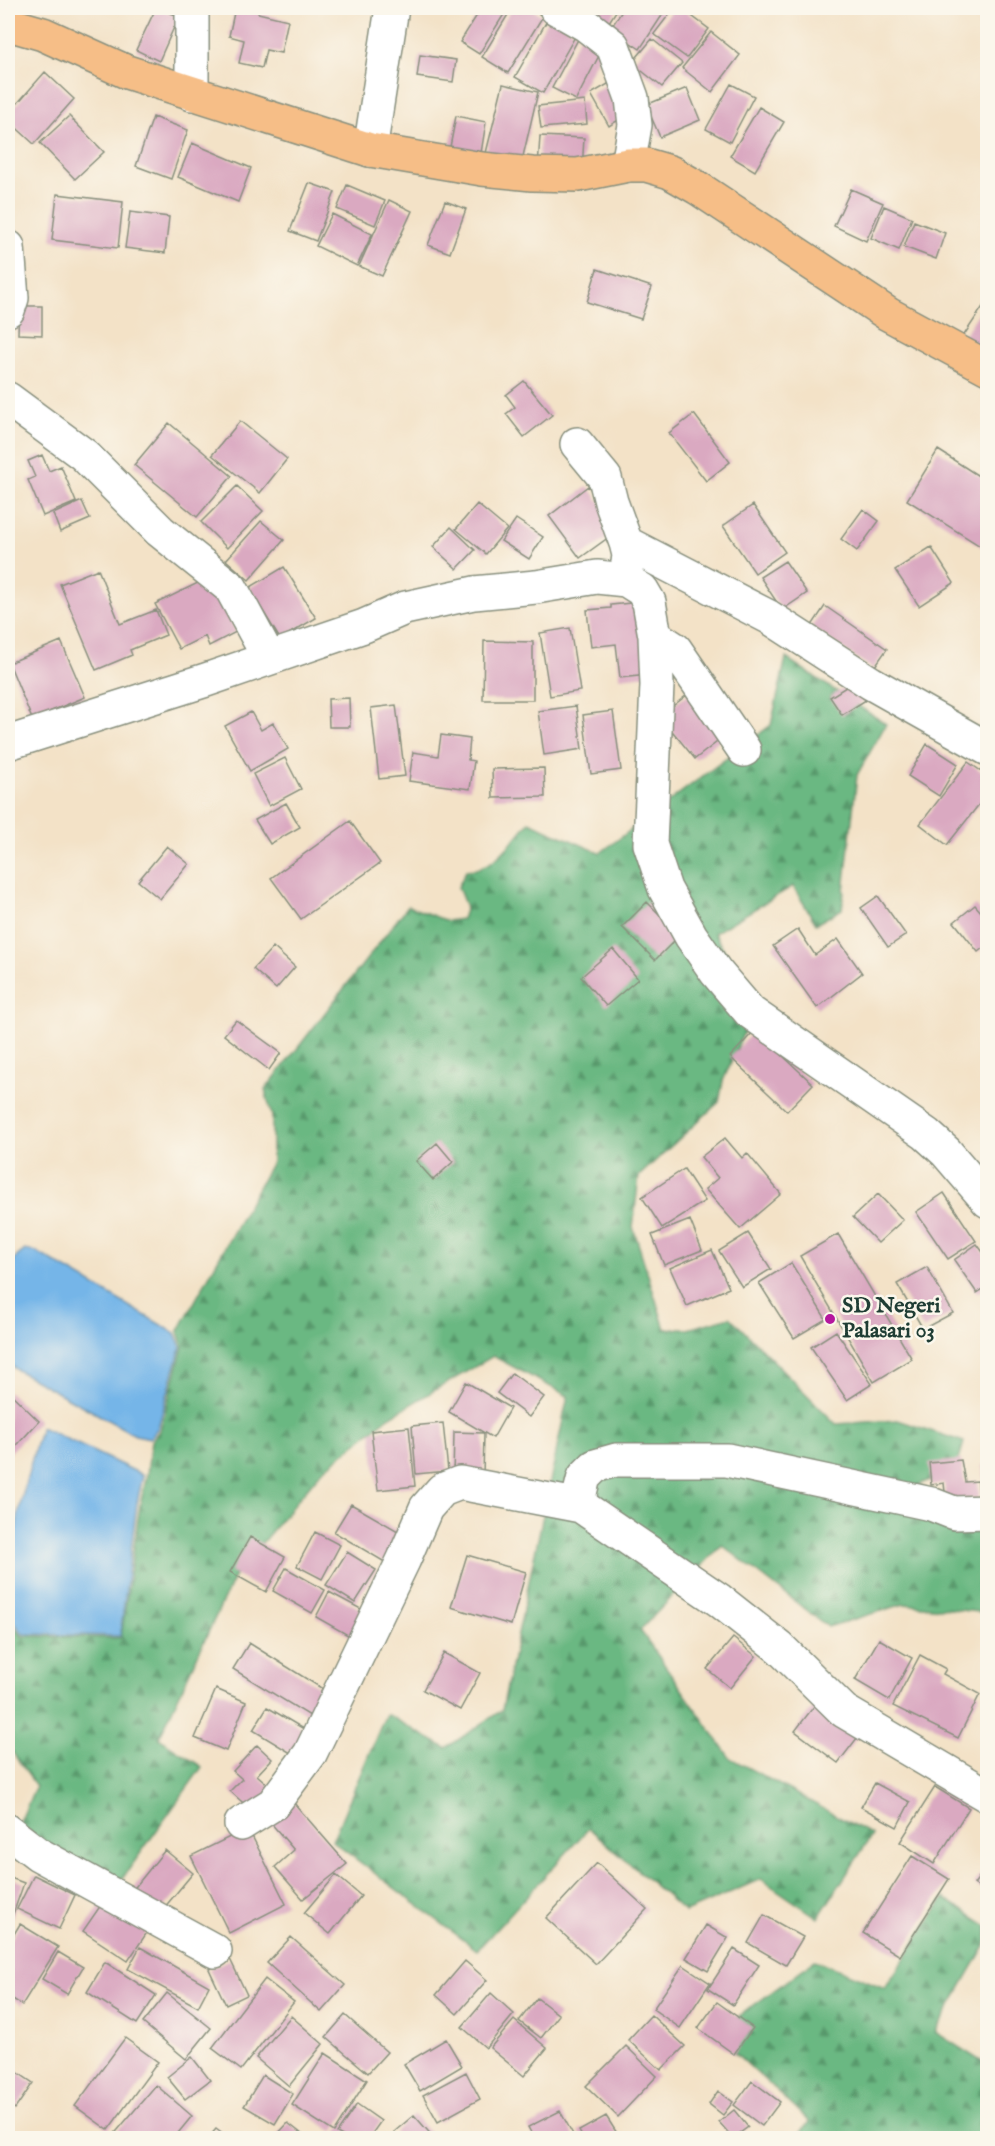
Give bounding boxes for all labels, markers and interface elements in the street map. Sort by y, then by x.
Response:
place label: SD Negeri Palasari 03 [842,1292,940,1345]
marker: SD Negeri Palasari 03 [823,1312,837,1326]

